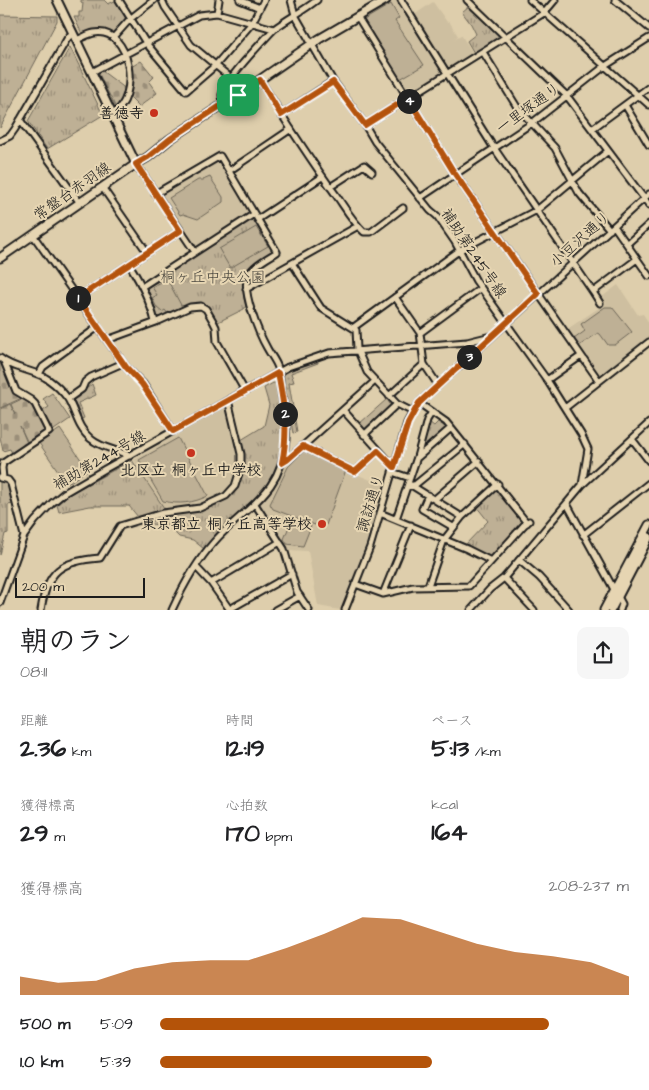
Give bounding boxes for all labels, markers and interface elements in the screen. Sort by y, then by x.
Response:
pin [217,74,259,116]
street label: 一里塚通り [492,78,565,139]
icon: arrive [224,81,252,109]
pin: 4 [396,88,422,114]
text: 4 [405,91,414,111]
place label: 善徳寺 [99,103,144,124]
marker: 善徳寺 [148,107,160,119]
street label: 常盤台赤羽線 [29,157,115,226]
street label: 補助第245号線 [436,204,511,302]
street label: 小豆沢通り [545,206,615,272]
park label: 桐ヶ丘中央公園 [160,267,266,288]
pin: 1 [66,286,90,310]
text: 1 [78,288,79,308]
pin: 3 [456,344,482,370]
text: 3 [466,347,473,367]
pin: 2 [272,402,298,426]
text: 2 [281,404,290,424]
street label: 補助第244号線 [49,425,150,496]
marker: 北区立 桐ヶ丘中学校 [185,447,197,459]
place label: 北区立 桐ヶ丘中学校 [120,460,262,481]
street label: 諏訪通り [352,471,389,535]
place label: 東京都立 桐ヶ丘高等学校 [141,514,312,535]
marker: 東京都立 桐ヶ丘高等学校 [316,518,328,530]
scale bar [15,575,145,598]
text: 200 m [22,577,64,597]
text: 朝のラン [20,622,132,661]
button: share [577,627,629,679]
text: 08:11 [20,661,47,683]
text: 距離 [20,711,48,731]
text: 時間 [226,711,254,731]
text: ペース [431,711,473,731]
text: 2.36 [20,731,66,766]
text: 12:19 [226,731,265,766]
text: 5:13 [431,731,469,766]
text: km [66,742,91,762]
text: /km [469,742,501,762]
text: kcal [431,795,458,815]
text: 獲得標高 [20,796,76,816]
text: 心拍数 [226,796,268,816]
text: 164 [431,815,467,850]
text: 29 [20,816,49,851]
text: 170 [226,816,260,851]
text: m [49,827,65,847]
text: bpm [260,827,292,847]
text: 208–237 m [548,875,629,897]
text: 獲得標高 [20,878,84,900]
text: 500 m [20,1013,70,1035]
text: 5:09 [100,1013,133,1035]
text: 1.0 km [20,1051,63,1073]
text: 5:39 [100,1051,131,1073]

